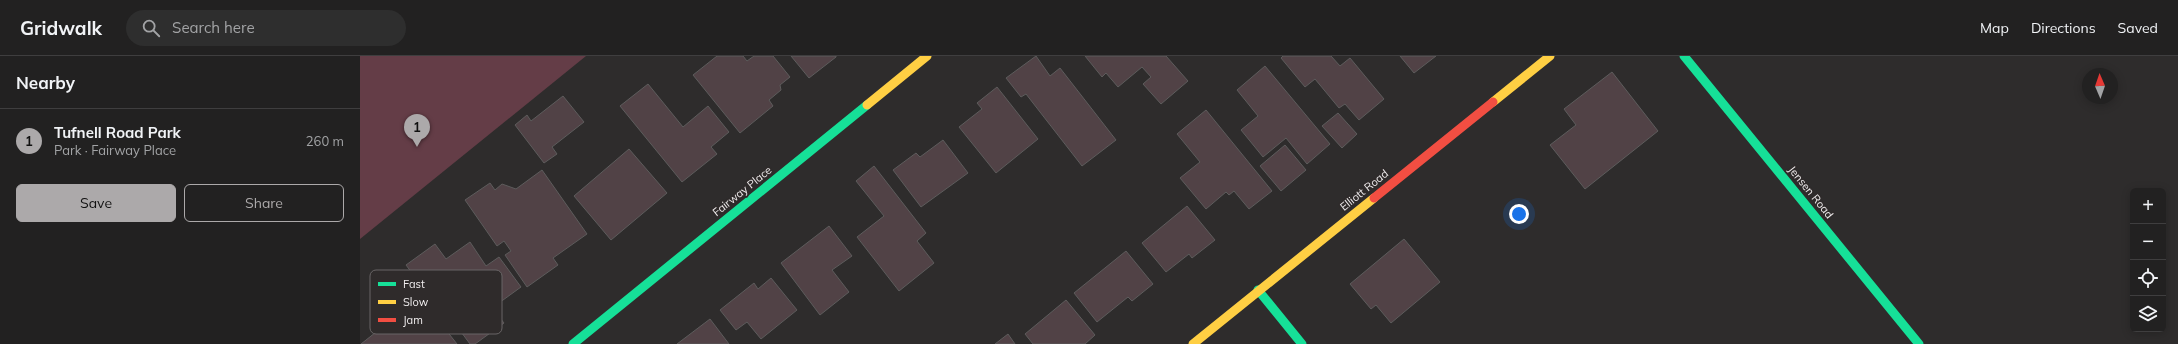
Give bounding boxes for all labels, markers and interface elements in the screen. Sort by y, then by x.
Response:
search box [126,10,406,46]
text: Gridwalk [20,16,102,40]
icon: search [140,17,162,39]
text: Search here [172,18,255,37]
text: Map [1980,19,2009,37]
text: Directions [2031,19,2096,37]
text: Saved [2118,19,2158,37]
north arrow [2082,68,2118,104]
text: Nearby [16,72,75,93]
pin: 1 [404,114,430,147]
text: Tufnell Road Park [54,123,181,142]
text: 1 [25,133,33,149]
text: 260 m [306,133,344,149]
text: Park · Fairway Place [54,142,176,158]
street label: Fairway Place [710,163,774,219]
street label: Jensen Road [1785,163,1837,221]
street label: Elliott Road [1337,166,1391,214]
button: Save [16,184,176,222]
button: Share [184,184,344,222]
map controls [2130,188,2166,332]
button: + [2130,188,2166,224]
your location [1509,204,1529,224]
button: − [2130,224,2166,260]
button: locate [2130,260,2166,296]
legend [370,270,502,334]
text: Fast [403,277,425,291]
text: Slow [403,295,429,309]
button: layers [2130,296,2166,332]
text: Jam [403,313,423,327]

